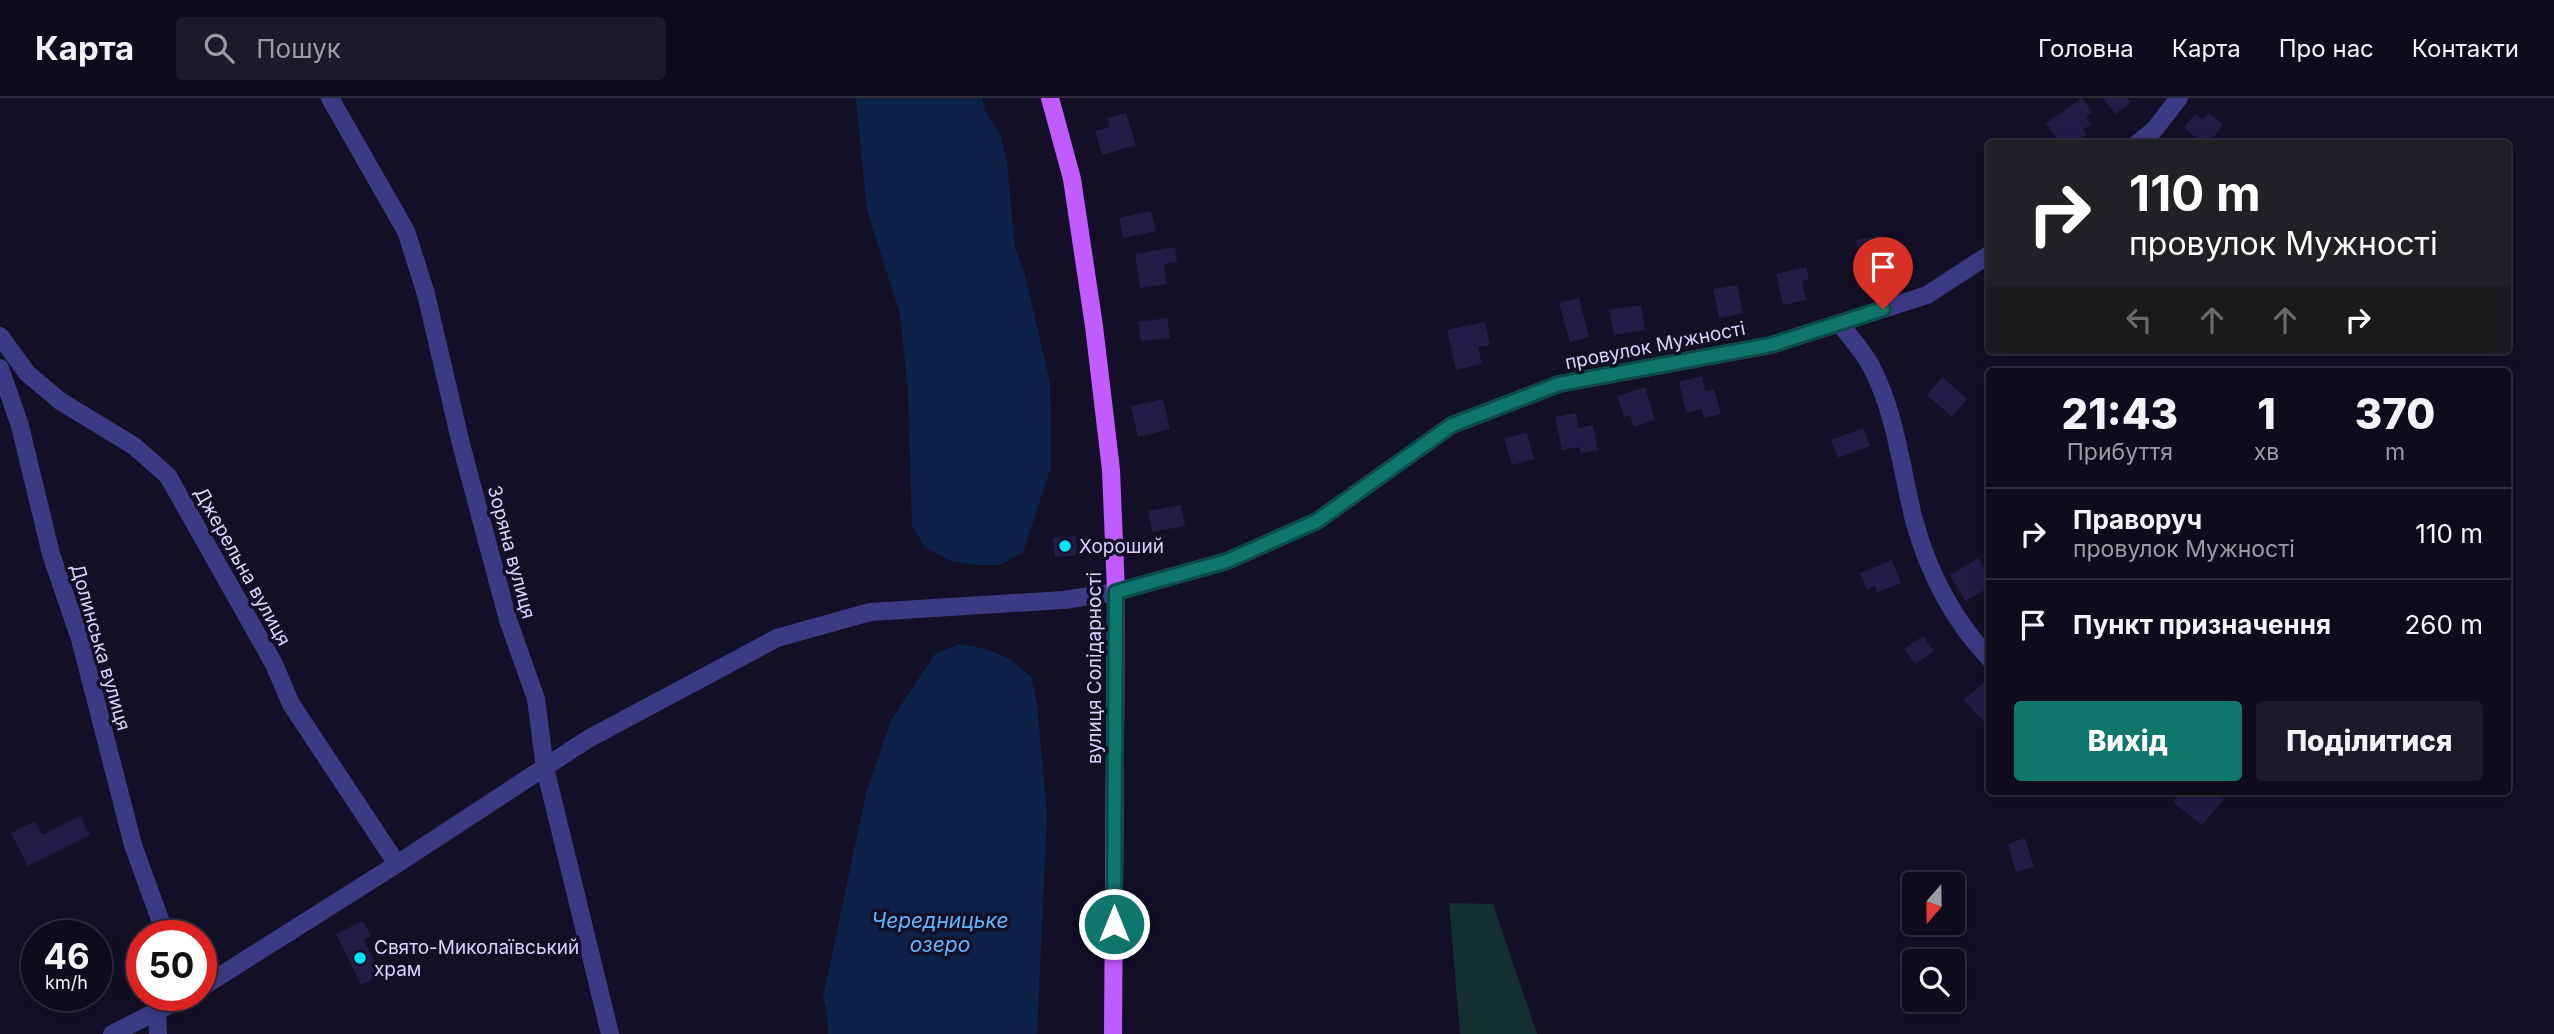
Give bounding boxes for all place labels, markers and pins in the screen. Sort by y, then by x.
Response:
pin [1853,237,1913,309]
place label: Хороший [1079,535,1164,558]
marker: Хороший [1057,538,1073,554]
place label: Свято-Миколаївський храм [374,936,579,981]
marker: Свято-Миколаївський храм [352,950,368,966]

